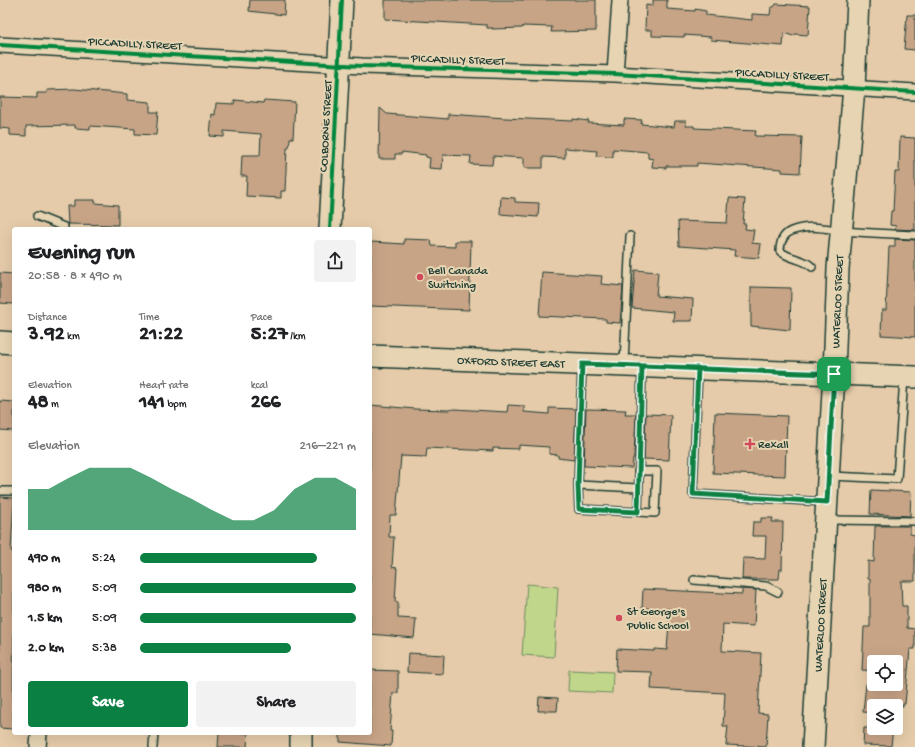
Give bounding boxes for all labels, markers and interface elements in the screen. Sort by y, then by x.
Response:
street label: PICCADILLY STREET [87,36,183,55]
street label: PICCADILLY STREET [410,52,506,70]
street label: PICCADILLY STREET [734,67,830,86]
street label: COLBORNE STREET [318,78,336,172]
button: share [314,240,356,282]
text: Evening run [28,241,135,267]
street label: WATERLOO STREET [830,253,848,349]
place label: Bell Canada Switching [427,265,488,293]
text: 20:58 · 8 × 490 m [28,269,122,284]
marker: Bell Canada Switching [415,272,425,282]
text: Distance [28,312,67,324]
text: Time [139,312,159,324]
text: Pace [251,312,272,324]
text: 3.92 [28,324,64,347]
text: 21:22 [139,324,183,347]
text: 5:27 [251,324,288,347]
text: km [64,331,80,343]
text: /km [288,331,306,343]
street label: OXFORD STREET EAST [457,354,566,373]
pin [817,357,851,391]
icon: arrive [823,363,845,385]
text: Elevation [28,380,72,392]
text: Heart rate [139,380,189,392]
text: kcal [251,380,268,392]
text: 48 [28,392,48,415]
text: 141 [139,392,165,415]
text: 266 [251,392,281,415]
text: m [48,399,59,411]
text: bpm [165,399,187,411]
text: Elevation [28,439,80,454]
text: 216–221 m [300,439,356,454]
marker: Rexall [745,439,755,449]
place label: Rexall [758,439,789,453]
text: 490 m [28,551,60,566]
text: 5:24 [92,551,115,566]
street label: WATERLOO STREET [812,577,832,672]
text: 980 m [28,581,61,596]
text: 5:09 [92,581,117,596]
place label: St George's Public School [626,606,689,634]
text: 1.5 km [28,611,62,626]
text: 5:09 [92,611,117,626]
marker: St George's Public School [614,613,624,623]
text: 2.0 km [28,641,64,656]
text: 5:38 [92,641,117,656]
map controls [867,655,903,735]
button: locate [867,655,903,691]
button: Save [28,681,188,727]
button: Share [196,681,356,727]
button: layers [867,699,903,735]

